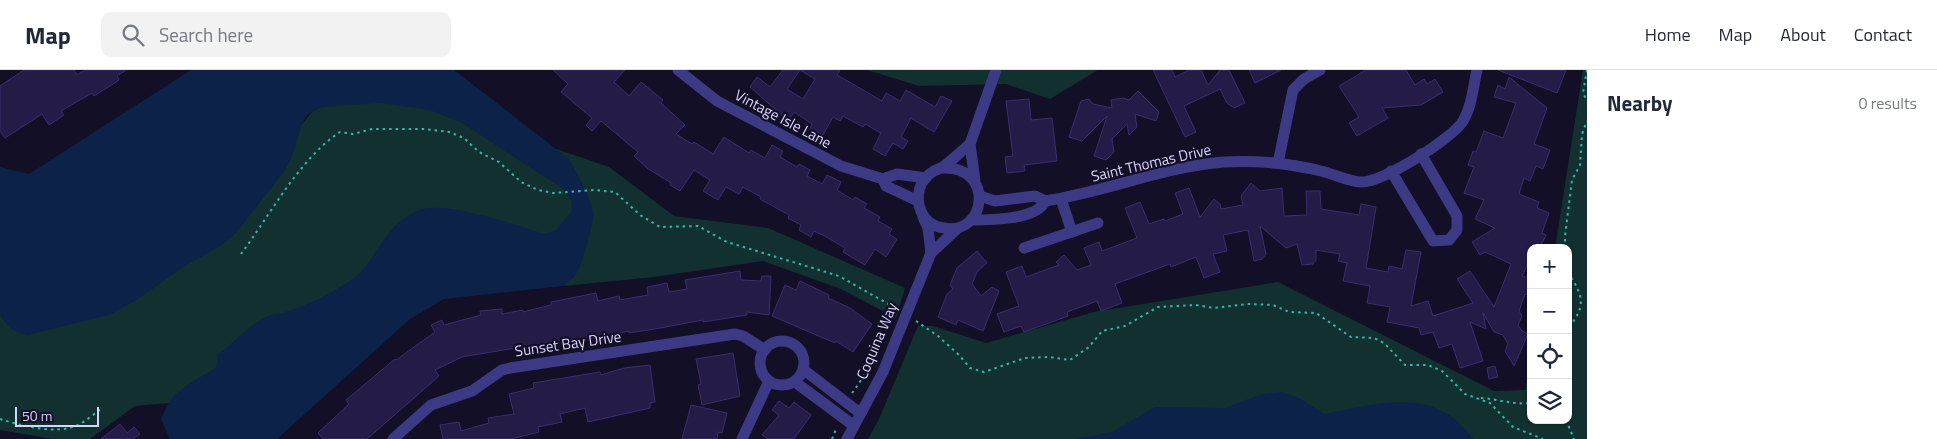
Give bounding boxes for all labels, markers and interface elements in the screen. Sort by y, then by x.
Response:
search box [101,12,451,57]
text: Map [25,17,71,53]
text: Search here [159,20,253,49]
icon: search [119,21,147,49]
text: Home [1645,21,1691,48]
text: Map [1719,21,1752,48]
text: About [1780,21,1826,48]
text: Contact [1854,21,1912,48]
street label: Vintage Isle Lane [731,83,836,154]
text: Nearby [1607,87,1672,119]
text: 0 results [1858,91,1917,115]
street label: Saint Thomas Drive [1089,138,1213,187]
map controls [1527,244,1572,424]
button: + [1527,244,1572,289]
button: − [1527,289,1572,334]
street label: Coquina Way [850,299,903,383]
street label: Sunset Bay Drive [513,325,623,362]
button: locate [1527,334,1572,379]
button: layers [1527,379,1572,424]
scale bar [15,404,99,427]
text: 50 m [22,405,52,426]

